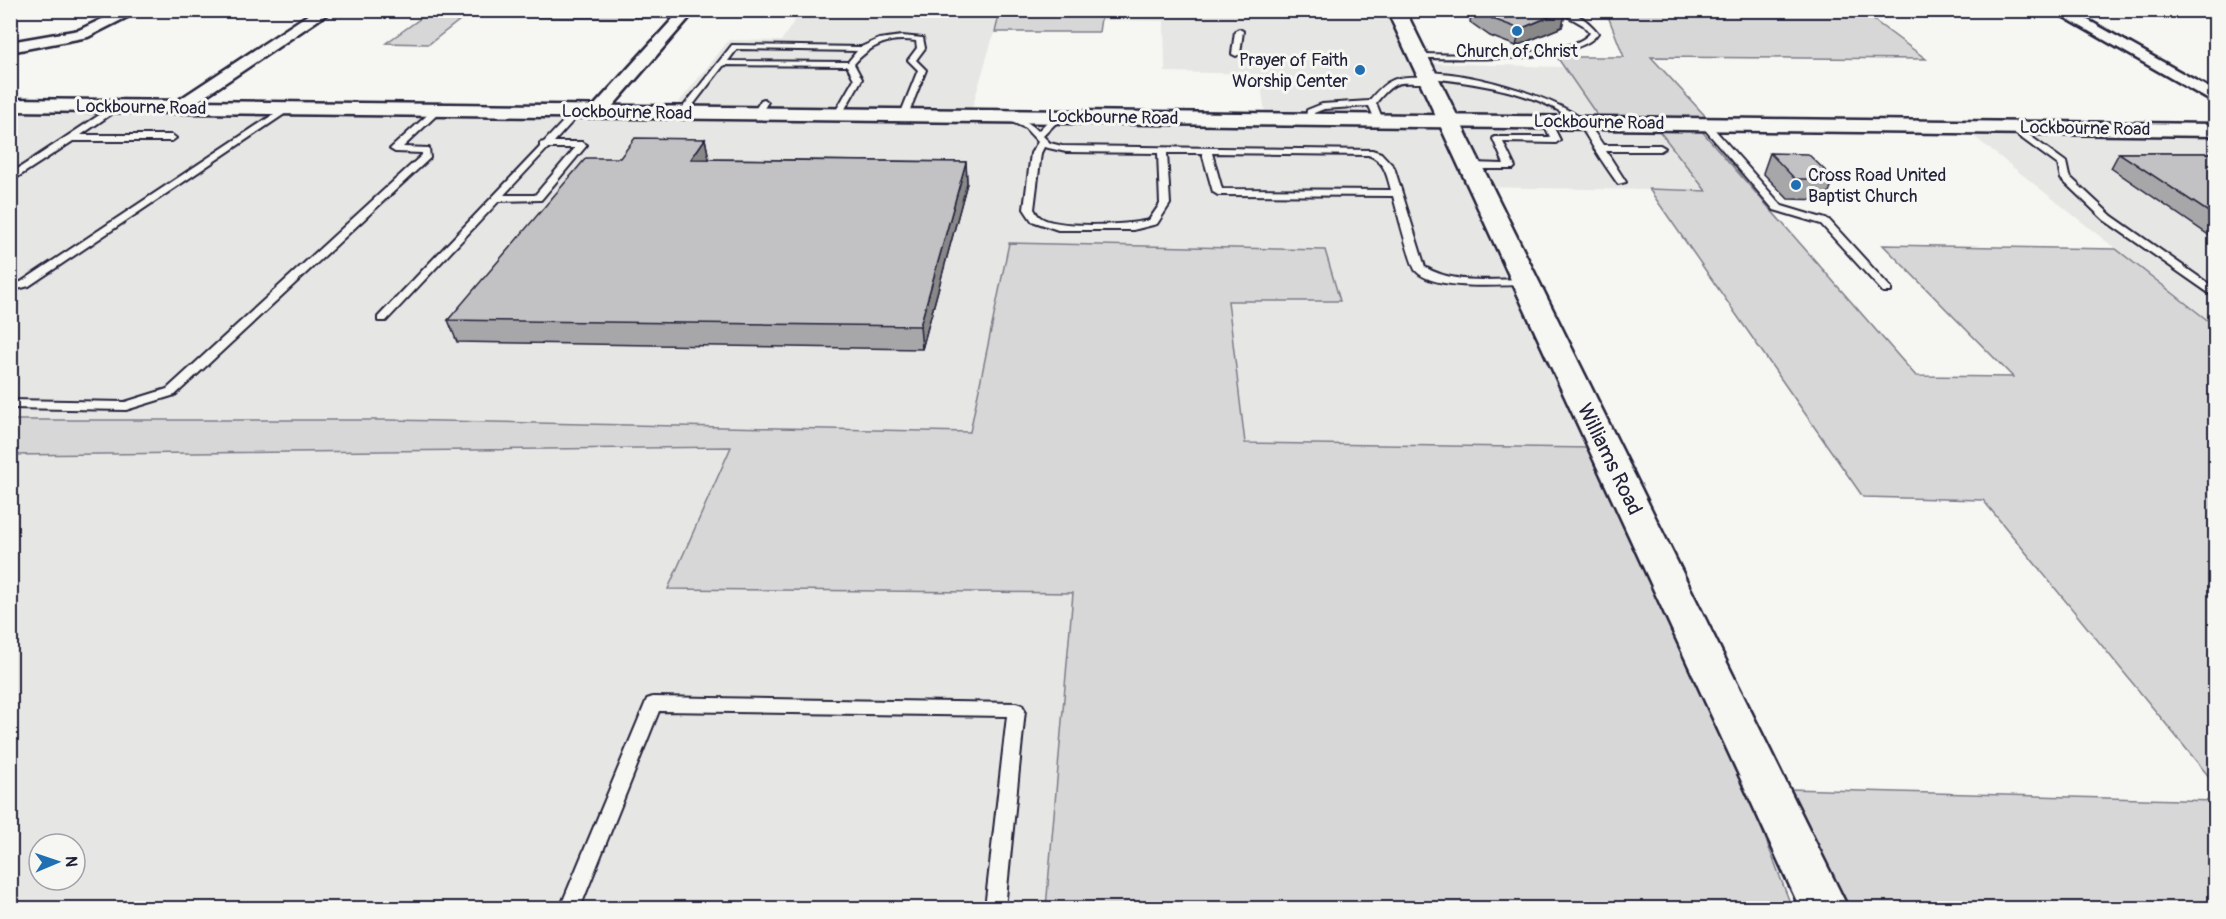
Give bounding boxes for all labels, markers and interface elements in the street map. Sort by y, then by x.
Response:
marker: Church of Christ [1510,24,1524,38]
place label: Church of Christ [1456,40,1579,63]
place label: Prayer of Faith Worship Center [1232,49,1349,93]
marker: Prayer of Faith Worship Center [1353,63,1367,77]
street label: Lockbourne Road [75,95,207,120]
street label: Lockbourne Road [561,100,693,125]
street label: Lockbourne Road [1047,105,1179,130]
street label: Lockbourne Road [1533,110,1665,135]
street label: Lockbourne Road [2019,116,2151,141]
place label: Cross Road United Baptist Church [1808,164,1946,208]
marker: Cross Road United Baptist Church [1789,178,1803,192]
street label: Williams Road [1571,399,1648,520]
north arrow [27,832,87,892]
text: N [61,856,81,867]

